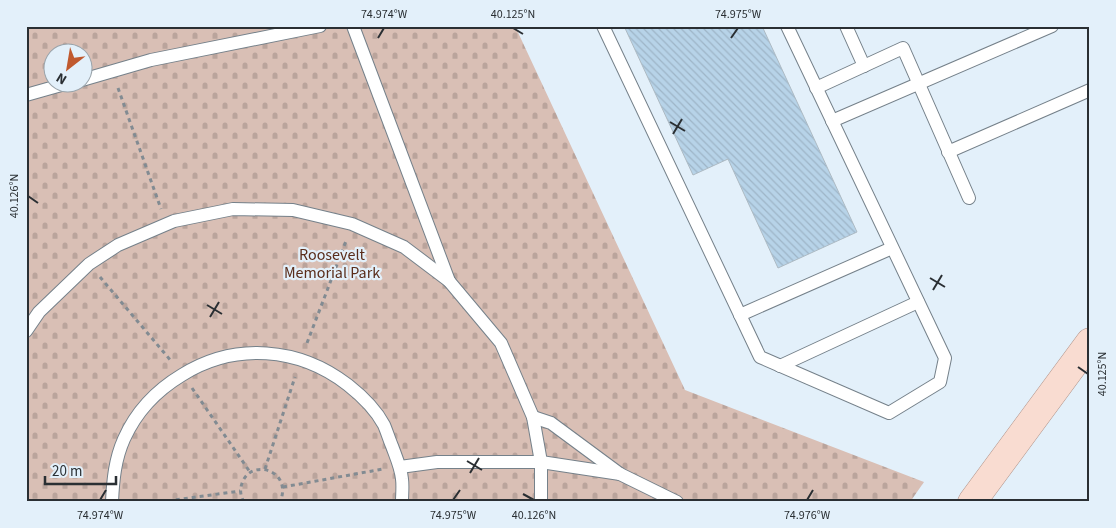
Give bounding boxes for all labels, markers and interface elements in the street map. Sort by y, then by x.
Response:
text: 74.974°W [361,6,408,23]
text: 40.125°N [491,6,535,23]
text: 74.975°W [715,6,762,23]
north arrow [42,42,92,92]
text: N [53,67,71,89]
text: 40.126°N [6,174,23,218]
park label: Roosevelt Memorial Park [284,244,380,284]
text: 40.125°N [1094,352,1111,396]
scale bar [45,453,116,485]
text: 20 m [52,461,82,482]
text: 74.974°W [77,507,124,524]
text: 74.975°W [430,507,477,524]
text: 40.126°N [512,507,556,524]
text: 74.976°W [784,507,831,524]

